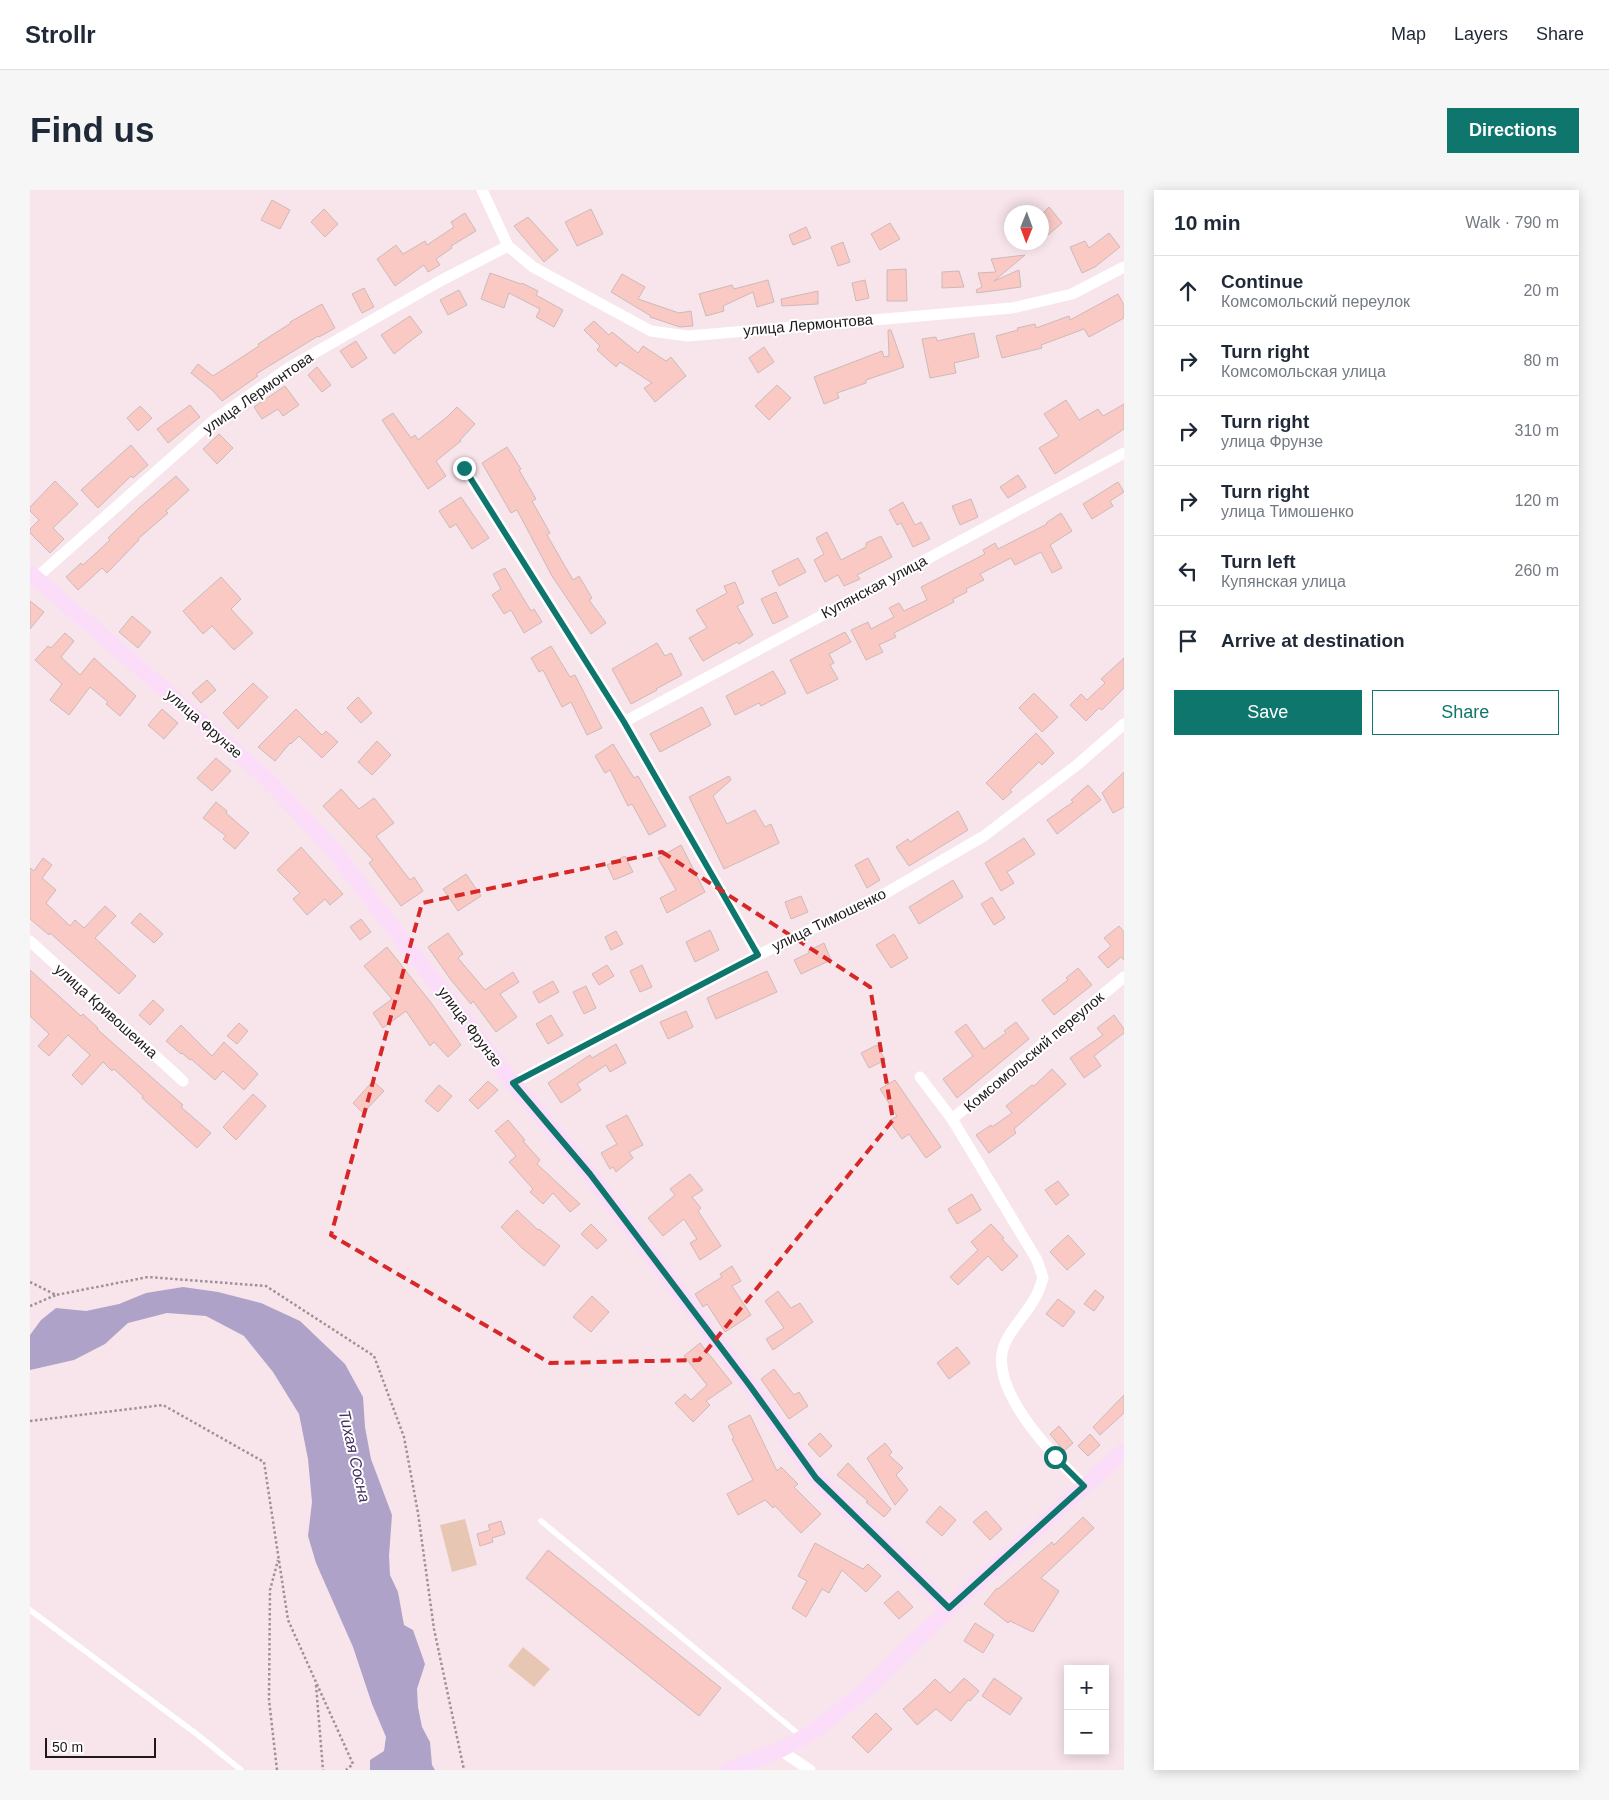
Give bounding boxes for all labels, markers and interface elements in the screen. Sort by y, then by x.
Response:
text: Strollr [25,21,96,48]
text: Map [1391,24,1426,44]
text: Layers [1454,24,1508,44]
text: Share [1536,24,1584,44]
button: Directions [1447,108,1579,153]
text: Find us [30,110,154,149]
north arrow [1004,205,1049,250]
text: 10 min [1174,211,1241,234]
text: Walk · 790 m [1465,214,1559,231]
text: Continue [1221,271,1303,292]
icon: ahead [1174,277,1202,305]
text: 20 m [1523,282,1559,299]
text: Комсомольский переулок [1221,293,1410,310]
street label: улица Лермонтова [742,310,874,339]
text: Turn right [1221,341,1309,362]
icon: right [1174,347,1202,375]
street label: улица Лермонтова [200,348,316,437]
text: 80 m [1523,352,1559,369]
text: Комсомольская улица [1221,363,1386,380]
text: Turn right [1221,411,1309,432]
icon: right [1174,417,1202,445]
text: 310 m [1515,422,1559,439]
text: улица Фрунзе [1221,433,1323,450]
route end [453,457,476,480]
text: Turn right [1221,481,1309,502]
icon: right [1174,487,1202,515]
text: 120 m [1515,492,1559,509]
text: улица Тимошенко [1221,503,1354,520]
street label: Купянская улица [818,551,930,622]
text: Turn left [1221,551,1296,572]
icon: left [1174,557,1202,585]
text: 260 m [1515,562,1559,579]
text: Купянская улица [1221,573,1346,590]
icon: arrive [1174,627,1202,655]
text: Arrive at destination [1221,630,1405,651]
street label: улица Фрунзе [163,686,246,761]
button: Save [1174,690,1362,735]
button: Share [1372,690,1559,735]
street label: улица Тимошенко [769,885,889,955]
street label: улица Кривошеина [51,960,162,1062]
street label: улица Фрунзе [435,983,506,1070]
street label: Комсомольский переулок [960,988,1107,1115]
water label: Тихая Сосна [336,1408,373,1504]
route start [1044,1446,1067,1469]
map controls [1064,1665,1109,1755]
button: + [1064,1665,1109,1710]
button: − [1064,1710,1109,1755]
scale bar [45,1735,156,1758]
text: 50 m [52,1739,83,1755]

